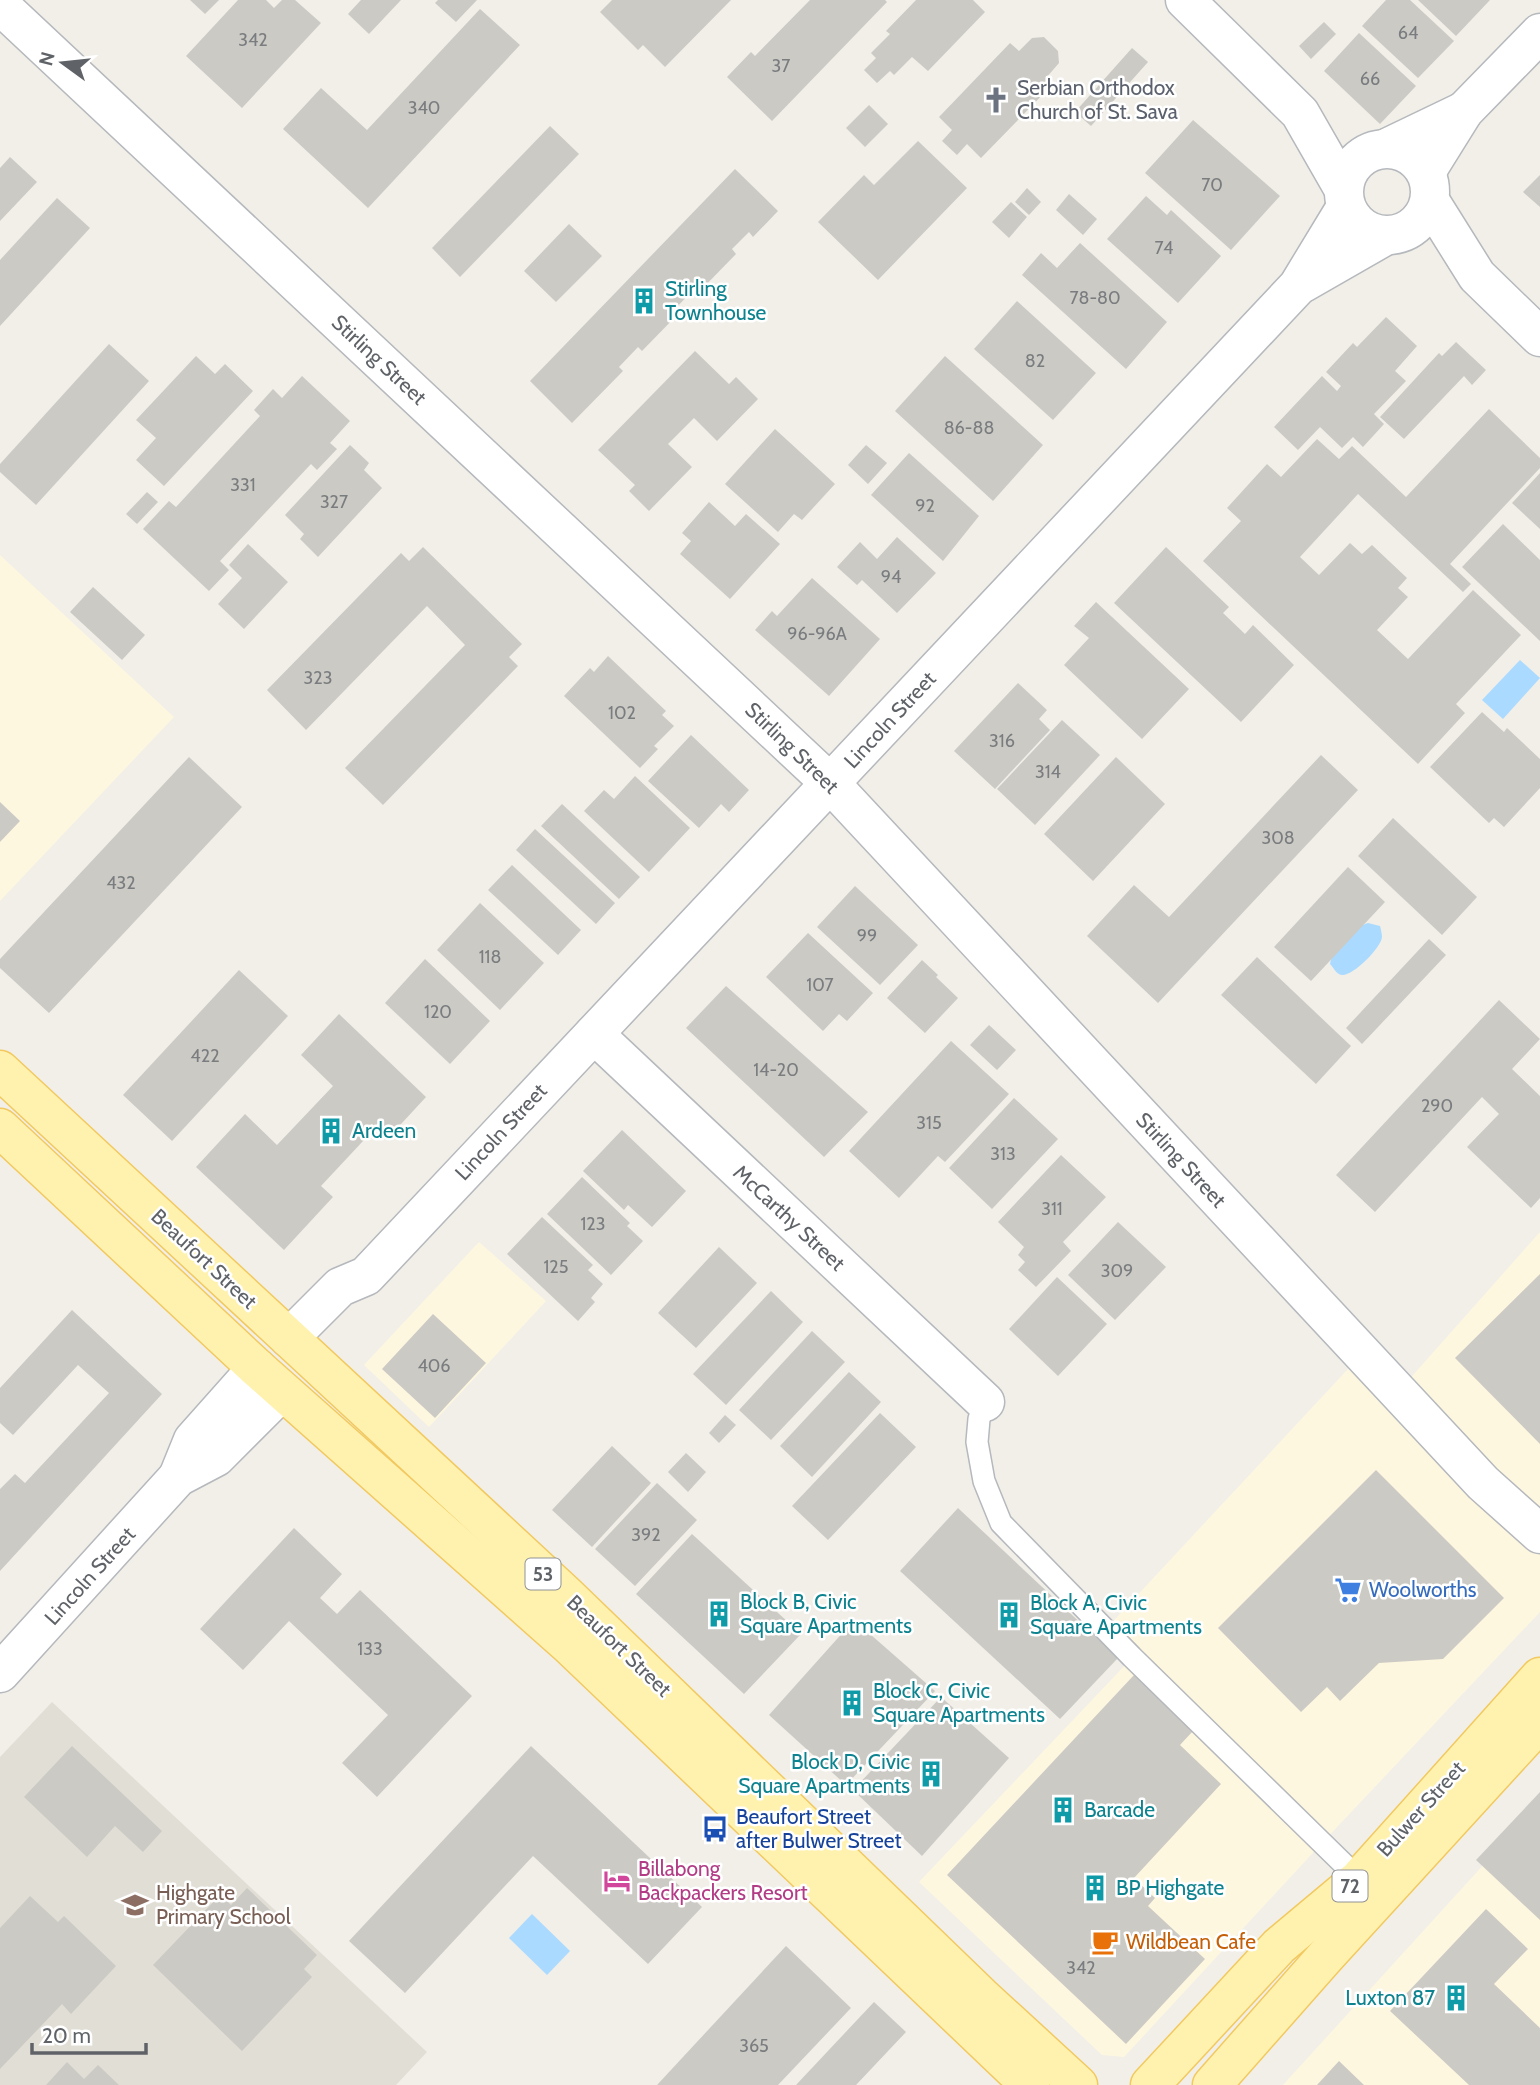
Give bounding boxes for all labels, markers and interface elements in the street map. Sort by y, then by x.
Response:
house number: 64 [1398,22,1418,44]
north arrow [28,28,98,98]
house number: 342 [238,29,268,51]
text: N [34,49,60,68]
house number: 37 [772,55,790,77]
house number: 66 [1360,68,1380,90]
place label: Serbian Orthodox Church of St. Sava [1017,75,1178,124]
church icon: Serbian Orthodox Church of St. Sava [981,85,1011,115]
house number: 340 [408,97,440,119]
house number: 70 [1201,174,1223,196]
house number: 74 [1155,237,1173,259]
place label: Stirling Townhouse [665,276,767,325]
building icon: Stirling Townhouse [629,286,659,316]
house number: 78-80 [1069,287,1121,309]
street label: Stirling Street [327,309,432,410]
house number: 82 [1025,350,1045,372]
house number: 86-88 [944,417,994,439]
house number: 331 [230,474,256,496]
house number: 327 [320,491,348,513]
house number: 92 [915,495,935,517]
house number: 94 [881,566,901,588]
house number: 96-96A [787,623,847,645]
street label: Lincoln Street [839,666,941,773]
house number: 323 [304,667,332,689]
street label: Stirling Street [740,697,844,798]
house number: 102 [608,702,636,724]
house number: 316 [989,730,1015,752]
house number: 314 [1035,761,1061,783]
house number: 308 [1261,827,1295,849]
house number: 432 [106,872,136,894]
house number: 99 [857,925,877,947]
house number: 118 [479,946,501,968]
house number: 107 [806,974,834,996]
house number: 120 [424,1001,452,1023]
house number: 422 [190,1045,220,1067]
house number: 14-20 [753,1059,799,1081]
street label: Lincoln Street [450,1078,552,1185]
house number: 290 [1421,1095,1453,1117]
street label: Stirling Street [1131,1107,1232,1212]
house number: 315 [916,1112,942,1134]
building icon: Ardeen [316,1116,346,1146]
place label: Ardeen [352,1118,416,1143]
house number: 313 [990,1143,1016,1165]
street label: McCarthy Street [728,1160,850,1276]
house number: 311 [1041,1198,1063,1220]
street label: Beaufort Street [146,1203,262,1314]
house number: 123 [580,1213,606,1235]
house number: 125 [543,1256,569,1278]
house number: 309 [1101,1260,1133,1282]
house number: 406 [417,1355,451,1377]
street label: Lincoln Street [39,1522,140,1630]
house number: 392 [631,1524,661,1546]
road number: 53 [526,1558,560,1590]
supermarket icon: Woolworths [1333,1575,1363,1605]
place label: Woolworths [1369,1577,1477,1602]
place label: Block B, Civic Square Apartments [740,1589,912,1638]
street label: Beaufort Street [562,1590,677,1702]
place label: Block A, Civic Square Apartments [1030,1590,1202,1639]
building icon: Block B, Civic Square Apartments [704,1599,734,1629]
building icon: Block A, Civic Square Apartments [994,1600,1024,1630]
house number: 133 [357,1638,383,1660]
place label: Block C, Civic Square Apartments [873,1678,1045,1727]
building icon: Block C, Civic Square Apartments [837,1688,867,1718]
place label: Block D, Civic Square Apartments [738,1749,910,1798]
street label: Bulwer Street [1371,1756,1470,1861]
building icon: Block D, Civic Square Apartments [916,1759,946,1789]
building icon: Barcade [1048,1795,1078,1825]
place label: Barcade [1084,1797,1155,1822]
place label: Beaufort Street after Bulwer Street [736,1804,902,1853]
bus stop icon: Beaufort Street after Bulwer Street [700,1814,730,1844]
place label: Billabong Backpackers Resort [638,1856,808,1905]
hotel icon: Billabong Backpackers Resort [602,1866,632,1896]
road number: 72 [1332,1870,1368,1902]
building icon: BP Highgate [1080,1873,1110,1903]
place label: BP Highgate [1116,1875,1225,1900]
place label: Highgate Primary School [156,1880,291,1929]
school or university icon: Highgate Primary School [120,1890,150,1920]
cafe icon: Wildbean Cafe [1090,1927,1120,1957]
place label: Wildbean Cafe [1126,1929,1256,1954]
house number: 342 [1066,1957,1096,1979]
building icon: Luxton 87 [1441,1983,1471,2013]
place label: Luxton 87 [1345,1985,1435,2010]
scale bar [32,2011,145,2056]
text: 20 m [42,2023,91,2048]
house number: 365 [739,2035,769,2057]

